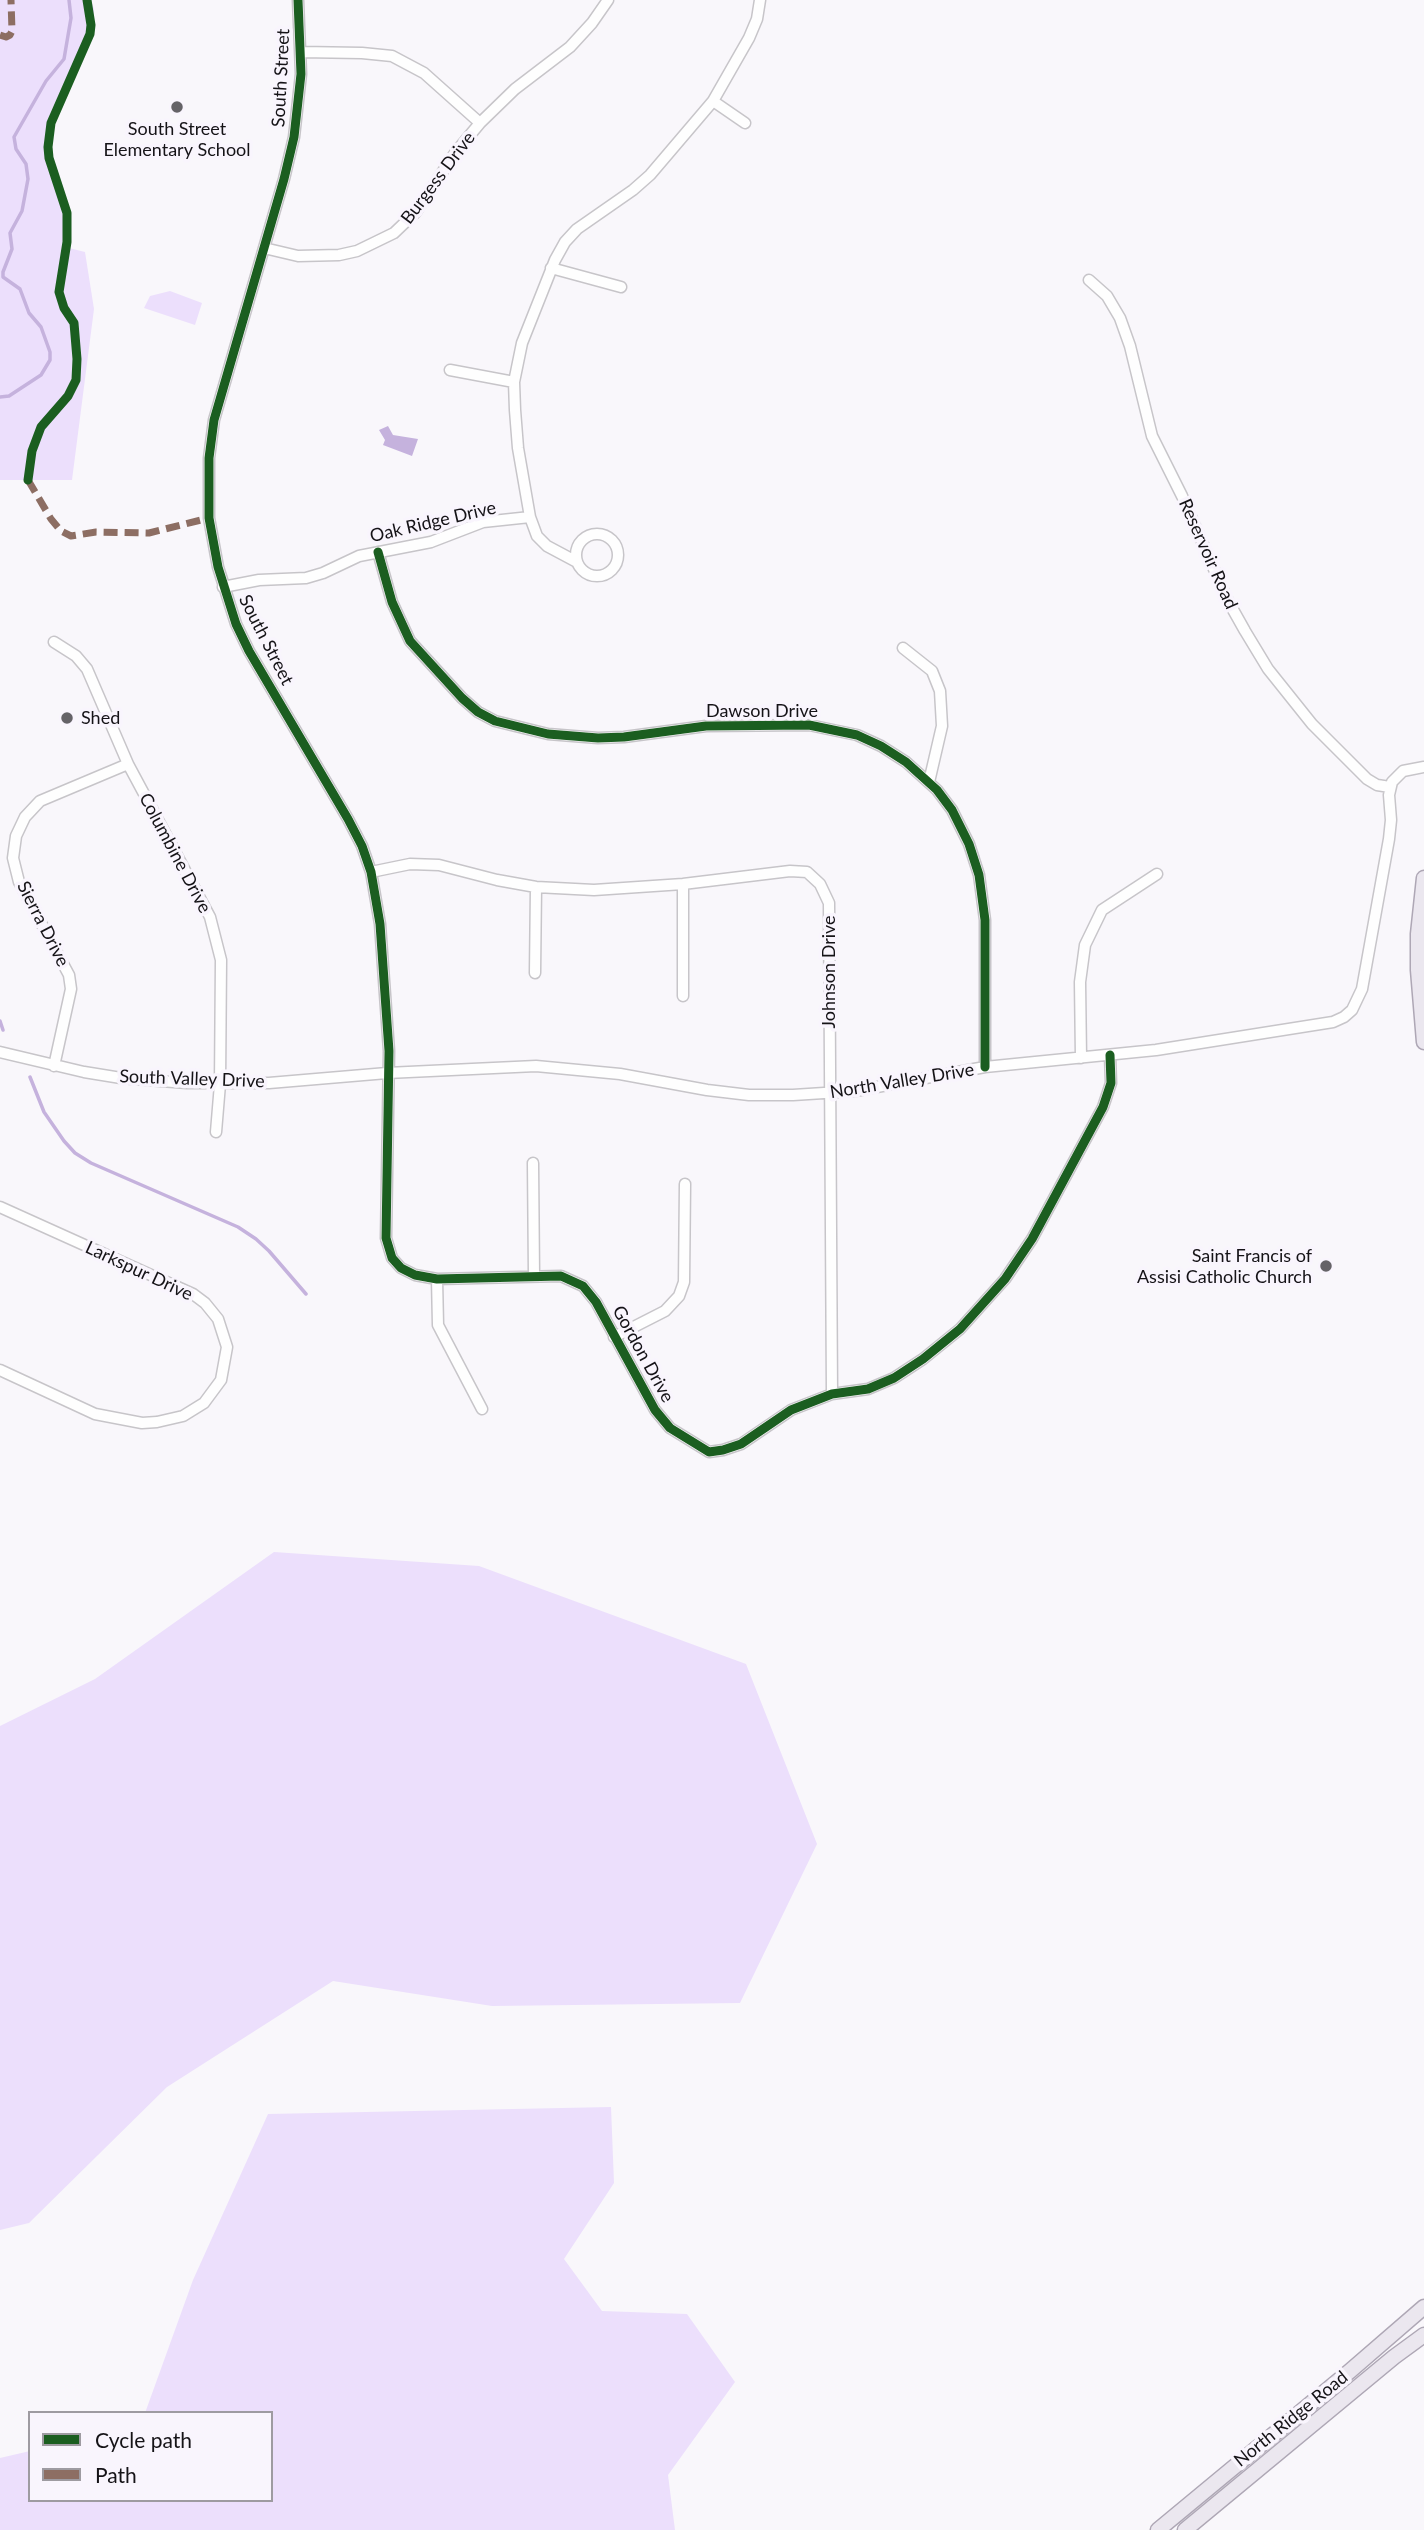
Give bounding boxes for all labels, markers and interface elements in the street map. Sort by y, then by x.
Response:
street label: South Street [268,28,294,128]
marker: South Street Elementary School [169,99,185,115]
place label: South Street Elementary School [103,118,251,160]
street label: Burgess Drive [396,128,480,228]
street label: Reservoir Road [1174,495,1242,613]
street label: Oak Ridge Drive [368,497,498,547]
street label: South Street [234,591,298,689]
street label: Dawson Drive [706,700,818,722]
place label: Shed [81,707,120,729]
marker: Shed [59,710,75,726]
street label: Columbine Drive [134,789,216,917]
street label: Sierra Drive [12,878,74,970]
street label: Johnson Drive [818,915,840,1029]
street label: North Valley Drive [828,1059,976,1103]
street label: South Valley Drive [119,1066,265,1092]
street label: Larkspur Drive [82,1237,196,1305]
place label: Saint Francis of Assisi Catholic Church [1137,1245,1312,1288]
marker: Saint Francis of Assisi Catholic Church [1318,1258,1334,1274]
street label: Gordon Drive [608,1302,678,1406]
street label: North Ridge Road [1230,2367,1352,2471]
legend [28,2411,273,2502]
text: Cycle path [95,2427,192,2452]
text: Path [95,2462,137,2487]

